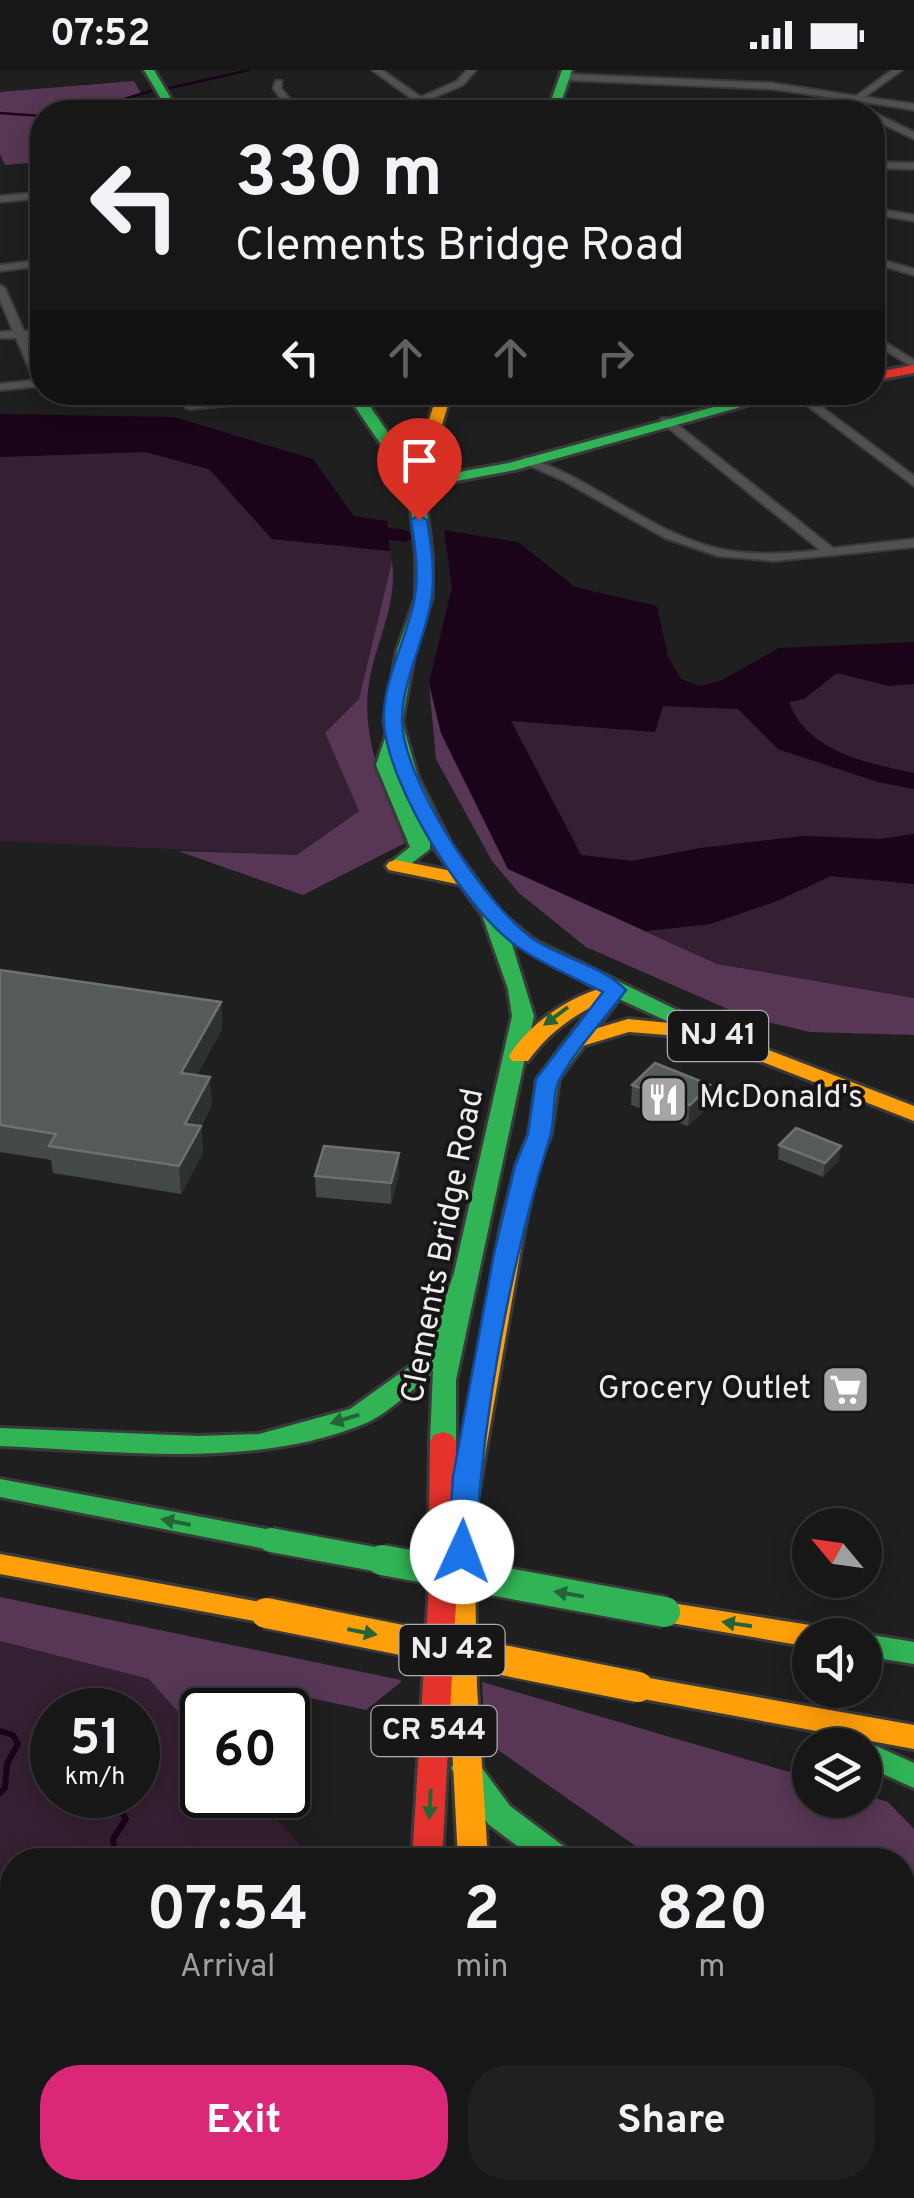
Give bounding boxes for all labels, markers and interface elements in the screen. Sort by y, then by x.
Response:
text: 07:52 [50,11,150,60]
text: 330 m [235,132,443,221]
icon: left [70,140,200,270]
text: Clements Bridge Road [235,219,685,276]
icon: left [273,330,328,385]
icon: ahead [378,330,433,385]
icon: ahead [483,330,538,385]
icon: right [588,330,643,385]
pin [377,418,462,521]
icon: arrive [392,433,447,488]
one-way arrow [543,1006,569,1025]
road number: NJ 41 [668,1011,768,1061]
restaurant icon: McDonald's [638,1073,690,1125]
place label: McDonald's [699,1079,863,1119]
street label: Clements Bridge Road [394,1085,494,1407]
supermarket icon: Grocery Outlet [820,1364,872,1416]
place label: Grocery Outlet [598,1370,811,1410]
one-way arrow [330,1412,360,1427]
position arrow [410,1500,514,1604]
north arrow [792,1508,882,1598]
map controls [792,1508,882,1818]
one-way arrow [160,1513,191,1529]
one-way arrow [553,1586,584,1602]
one-way arrow [721,1616,753,1631]
button: sound [792,1618,882,1708]
one-way arrow [347,1625,378,1640]
road number: NJ 42 [400,1625,504,1675]
speed limit sign: 60 [180,1688,310,1818]
road number: CR 544 [372,1706,496,1756]
text: 51 [70,1709,120,1772]
button: layers [792,1728,882,1818]
text: km/h [65,1762,125,1794]
one-way arrow [422,1788,438,1820]
text: 07:54 [147,1875,308,1951]
text: 2 [464,1875,500,1951]
text: 820 [655,1875,768,1951]
text: Arrival [180,1948,275,1988]
text: min [455,1948,509,1988]
text: m [698,1948,725,1988]
button: Exit [40,2065,448,2180]
button: Share [468,2065,875,2180]

